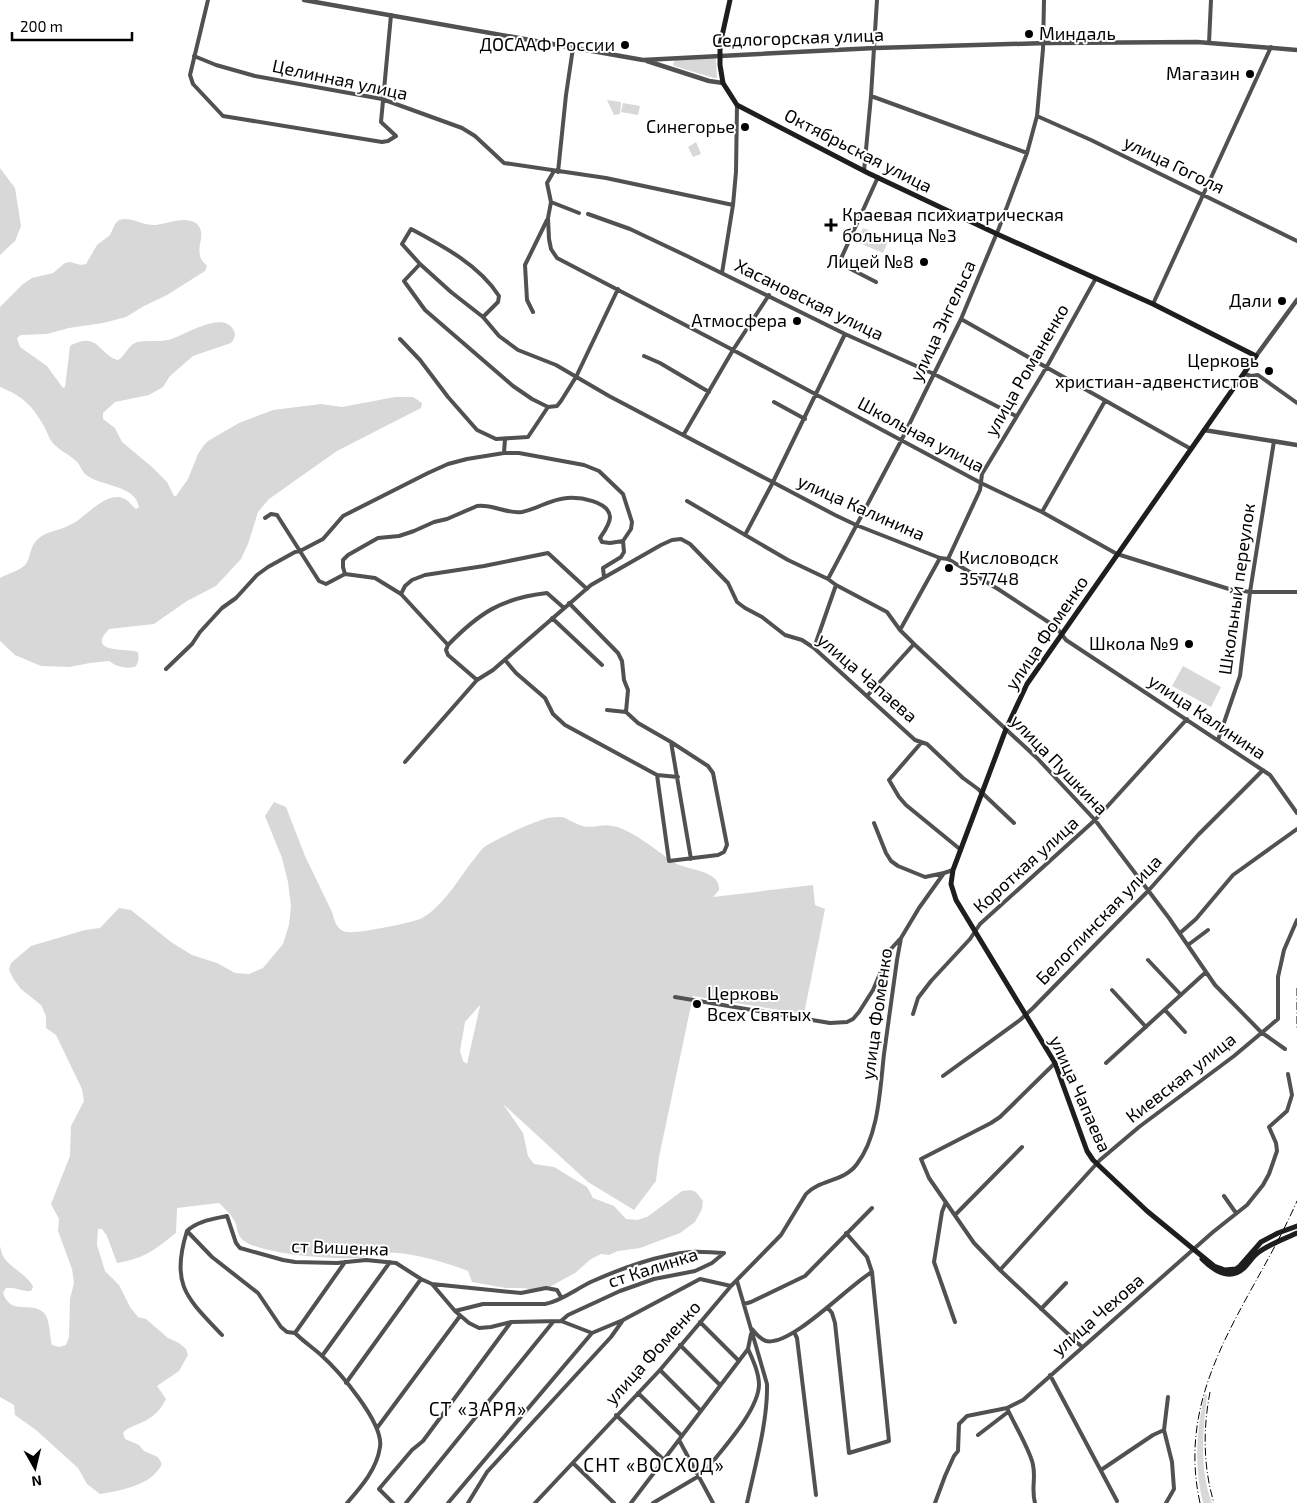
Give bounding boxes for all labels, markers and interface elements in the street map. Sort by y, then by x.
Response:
scale bar [12,10,132,42]
text: 200 m [20,17,63,35]
place label: Миндаль [1039,22,1116,44]
street label: Седлогорская улица [712,23,884,51]
marker: Миндаль [1023,28,1035,40]
place label: ДОСААФ России [480,33,615,55]
marker: ДОСААФ России [619,39,631,51]
street label: Целинная улица [271,54,410,104]
place label: Магазин [1166,62,1240,84]
marker: Магазин [1244,68,1256,80]
street label: Октябрьская улица [781,103,936,197]
place label: Синегорье [646,115,735,137]
marker: Синегорье [739,121,751,133]
street label: улица Гоголя [1121,130,1228,198]
place label: Краевая психиатрическая больница №3 [842,203,1064,246]
marker: Краевая психиатрическая больница №3 [824,218,838,232]
place label: Лицей №8 [827,250,914,272]
street label: Хасановская улица [731,253,888,345]
street label: улица Энгельса [904,256,980,385]
marker: Лицей №8 [918,256,930,268]
place label: Дали [1229,289,1272,311]
marker: Дали [1276,295,1288,307]
street label: улица Романенко [979,299,1073,440]
place label: Атмосфера [691,309,787,331]
marker: Атмосфера [791,315,803,327]
place label: Церковь христиан-адвенстистов [1055,349,1259,392]
marker: Церковь христиан-адвенстистов [1263,365,1275,377]
street label: Школьная улица [854,391,989,477]
street label: улица Калинина [794,469,929,545]
street label: Школьный переулок [1213,501,1259,676]
place label: Кисловодск 357748 [959,546,1059,589]
marker: Кисловодск 357748 [943,562,955,574]
street label: улица Фоменко [1000,571,1092,694]
street label: улица Чапаева [813,628,922,727]
place label: Школа №9 [1089,632,1179,654]
marker: Школа №9 [1183,638,1195,650]
street label: улица Калинина [1145,669,1271,764]
street label: улица Пушкина [1006,710,1113,819]
street label: Короткая улица [968,811,1082,917]
street label: Белоглинская улица [1031,850,1166,989]
street label: улица Фоменко [856,947,896,1081]
place label: Церковь Всех Святых [707,982,812,1025]
marker: Церковь Всех Святых [691,998,703,1010]
street label: Киевская улица [1121,1027,1240,1127]
street label: улица Чапаева [1045,1032,1116,1155]
street label: ст Вишенка [291,1234,389,1260]
street label: ст Калинка [605,1242,700,1292]
street label: улица Чехова [1047,1268,1148,1360]
street label: улица Фоменко [600,1296,705,1409]
district label: СТ «ЗАРЯ» [429,1397,527,1420]
north arrow [10,1443,60,1493]
district label: СНТ «ВОСХОД» [583,1453,725,1476]
text: N [31,1472,43,1490]

